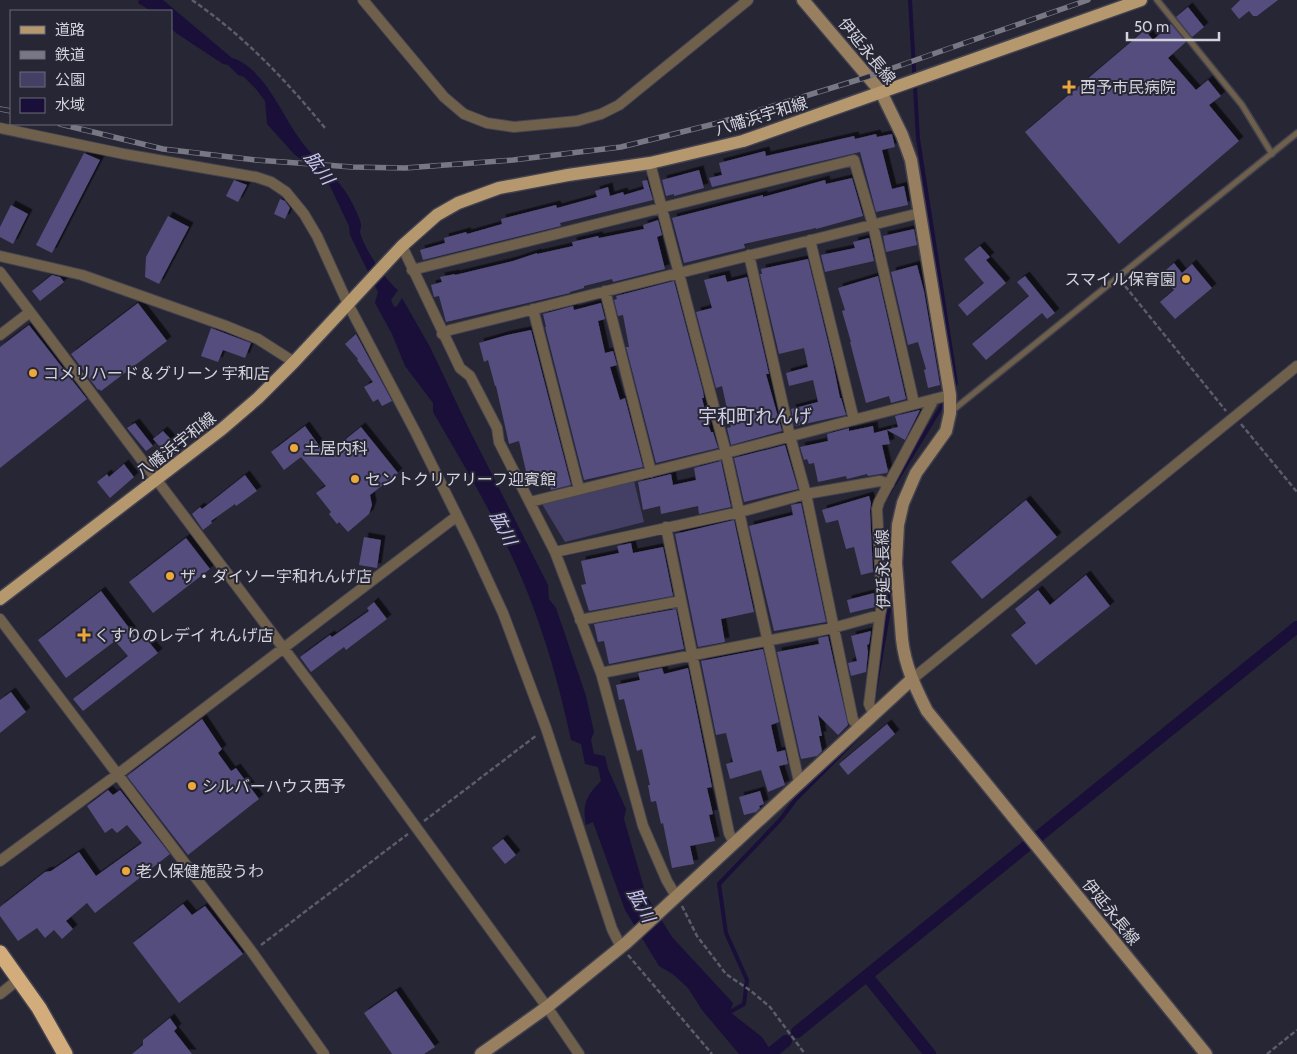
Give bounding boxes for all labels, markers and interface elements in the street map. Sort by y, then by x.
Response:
legend [10,10,172,125]
scale bar [1127,10,1220,42]
street label: 伊延永長線 [834,14,900,88]
text: 50 m [1134,18,1169,36]
text: 道路 [55,21,85,39]
text: 鉄道 [55,46,85,64]
text: 公園 [55,71,85,89]
place label: 西予市民病院 [1080,78,1176,97]
marker: 西予市民病院 [1062,80,1076,94]
street label: 八幡浜宇和線 [712,93,810,139]
text: 水域 [55,96,85,114]
water label: 肱川 [300,147,340,191]
place label: スマイル保育園 [1064,270,1176,289]
marker: スマイル保育園 [1180,273,1192,285]
place label: コメリハード＆グリーン 宇和店 [43,364,270,383]
marker: コメリハード＆グリーン 宇和店 [27,367,39,379]
district label: 宇和町れんげ [698,405,812,428]
street label: 八幡浜宇和線 [132,408,220,482]
place label: 土居内科 [304,439,368,458]
marker: 土居内科 [288,442,300,454]
place label: セントクリアリーフ迎賓館 [365,470,556,489]
marker: セントクリアリーフ迎賓館 [349,473,361,485]
water label: 肱川 [485,507,522,551]
street label: 伊延永長線 [873,529,893,609]
place label: ザ・ダイソー宇和れんげ店 [180,567,372,586]
marker: ザ・ダイソー宇和れんげ店 [164,570,176,582]
place label: くすりのレデイ れんげ店 [94,626,274,645]
marker: くすりのレデイ れんげ店 [78,629,90,641]
place label: シルバーハウス西予 [202,777,346,796]
marker: シルバーハウス西予 [186,780,198,792]
place label: 老人保健施設うわ [136,862,264,881]
marker: 老人保健施設うわ [120,865,132,877]
street label: 伊延永長線 [1078,875,1144,949]
water label: 肱川 [623,884,660,928]

